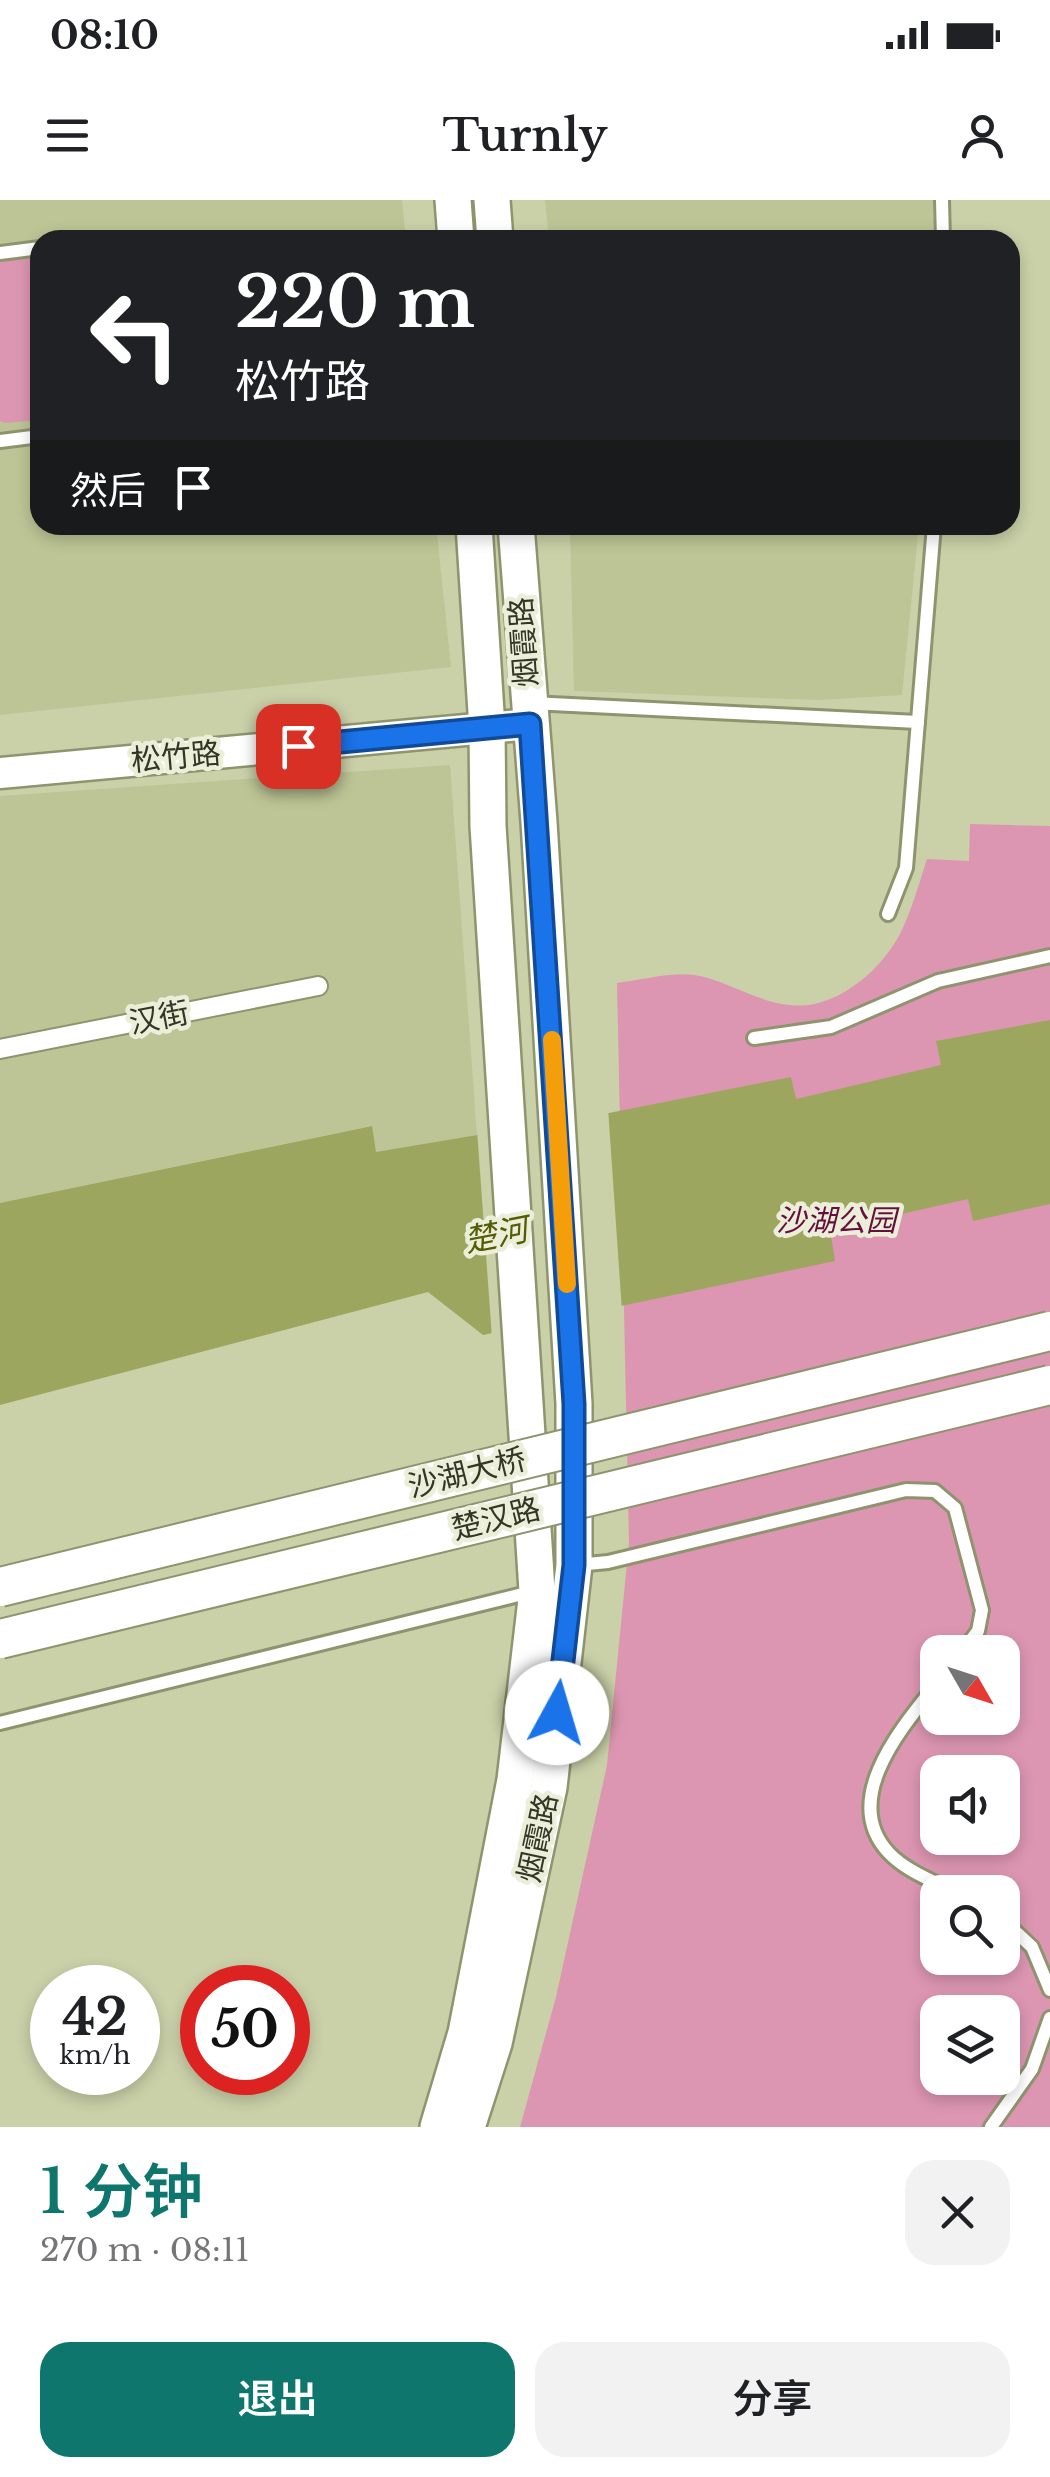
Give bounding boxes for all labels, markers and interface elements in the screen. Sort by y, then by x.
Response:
text: 08:10 [50,12,159,59]
text: Turnly [443,107,607,163]
icon: menu [40,108,95,163]
icon: person [955,108,1010,163]
text: 220 m [235,259,475,346]
icon: left [70,270,200,400]
text: 松竹路 [235,353,370,409]
icon: arrive [166,460,221,515]
text: 然后 [70,467,146,514]
street label: 烟霞路 [502,596,545,688]
pin [256,704,341,789]
icon: arrive [271,719,326,774]
street label: 松竹路 [130,734,222,779]
street label: 汉街 [126,994,192,1041]
park label: 沙湖公园 [776,1202,900,1239]
water label: 楚河 [461,1208,537,1261]
street label: 沙湖大桥 [404,1440,530,1505]
street label: 楚汉路 [448,1490,544,1547]
north arrow [920,1635,1020,1735]
map controls [920,1635,1020,2095]
position arrow [505,1661,609,1765]
button: sound [920,1755,1020,1855]
street label: 烟霞路 [510,1790,565,1886]
button: search [920,1875,1020,1975]
speed limit sign: 50 [180,1965,310,2095]
text: 42 [62,1986,128,2049]
button: layers [920,1995,1020,2095]
text: km/h [60,2040,130,2071]
text: 1 分钟 [40,2155,203,2229]
button: close [905,2160,1010,2265]
text: 270 m · 08:11 [40,2230,250,2270]
button: 退出 [40,2342,515,2457]
button: 分享 [535,2342,1010,2457]

